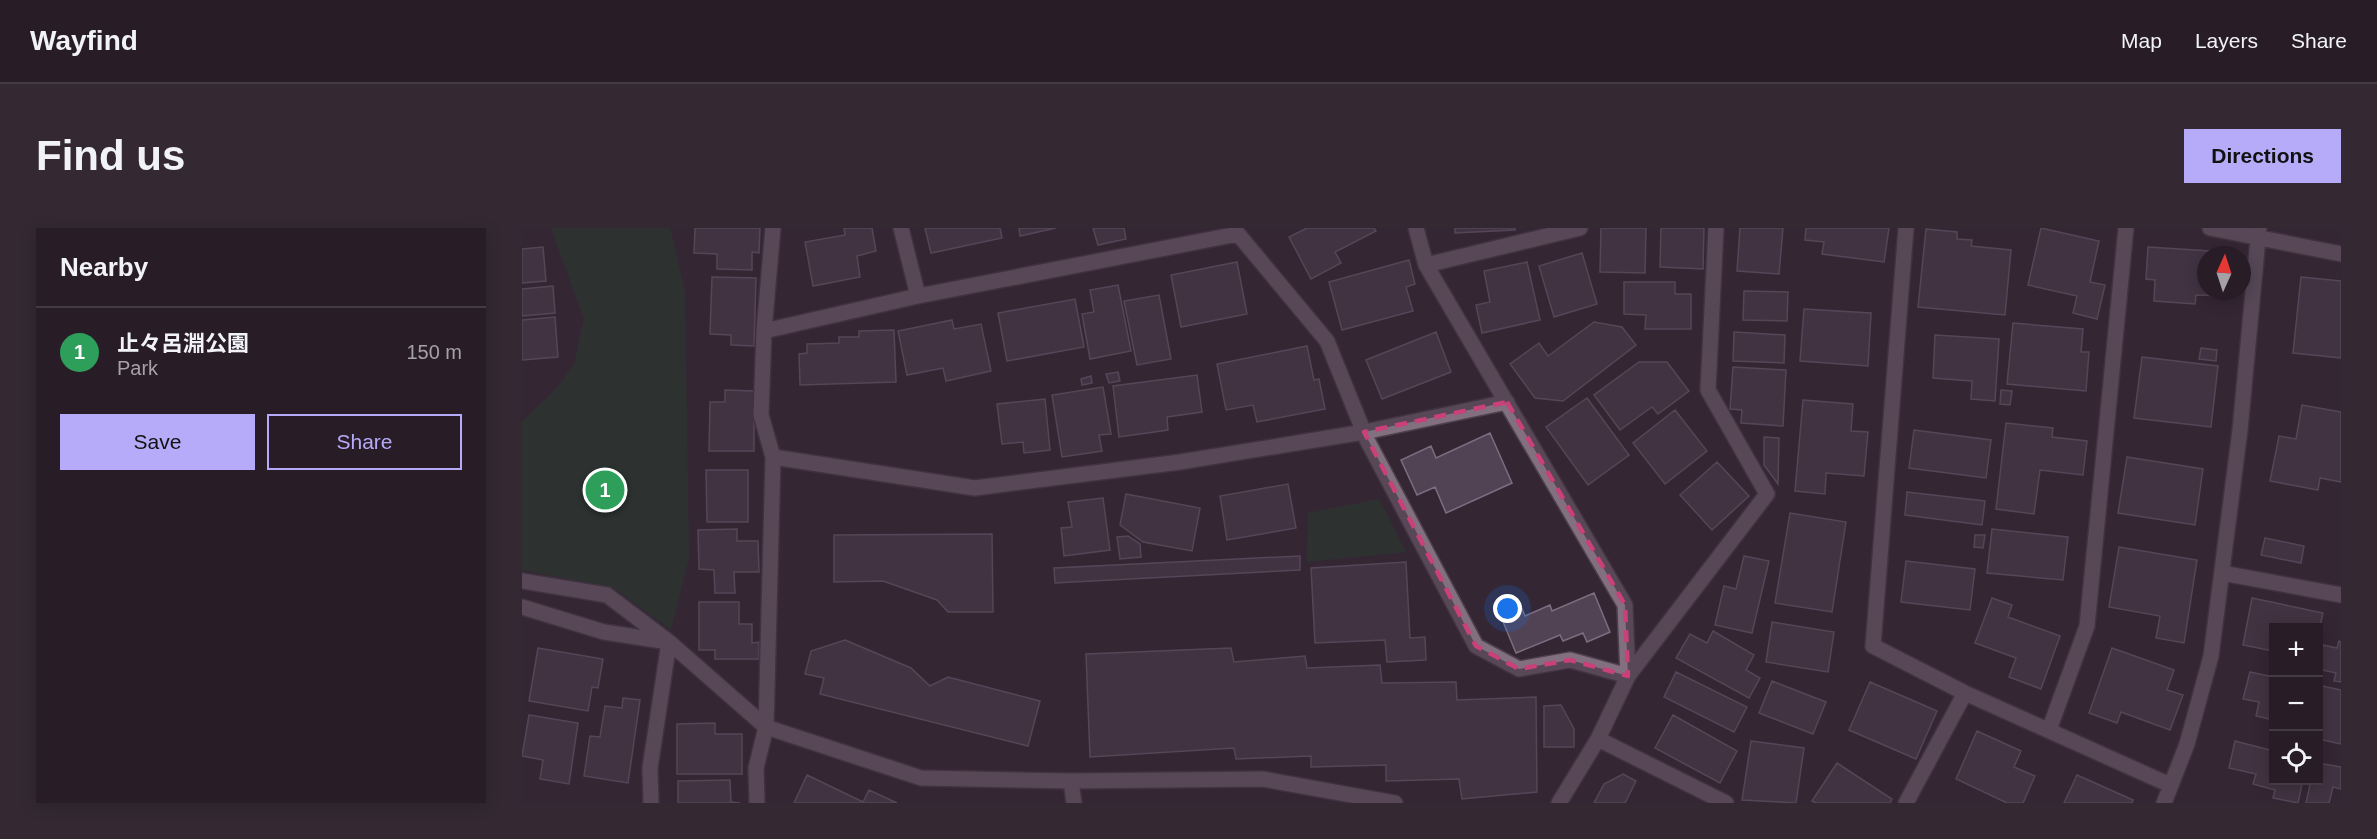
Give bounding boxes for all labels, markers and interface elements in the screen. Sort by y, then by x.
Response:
text: Wayfind [30,25,138,56]
text: Map [2121,29,2162,52]
text: Layers [2195,29,2258,52]
text: Share [2291,29,2347,52]
button: Directions [2184,129,2341,183]
text: Find us [36,132,185,179]
north arrow [2197,246,2251,300]
text: Nearby [60,252,148,282]
text: 止々呂淵公園 [117,331,249,356]
text: 1 [74,341,85,363]
text: 150 m [406,341,462,363]
text: Park [117,357,158,379]
button: Save [60,414,255,470]
button: Share [267,414,462,470]
pin: 1 [586,468,625,512]
your location [1493,594,1522,623]
map controls [2269,623,2323,785]
button: + [2269,623,2323,677]
button: − [2269,677,2323,731]
button: locate [2269,731,2323,785]

